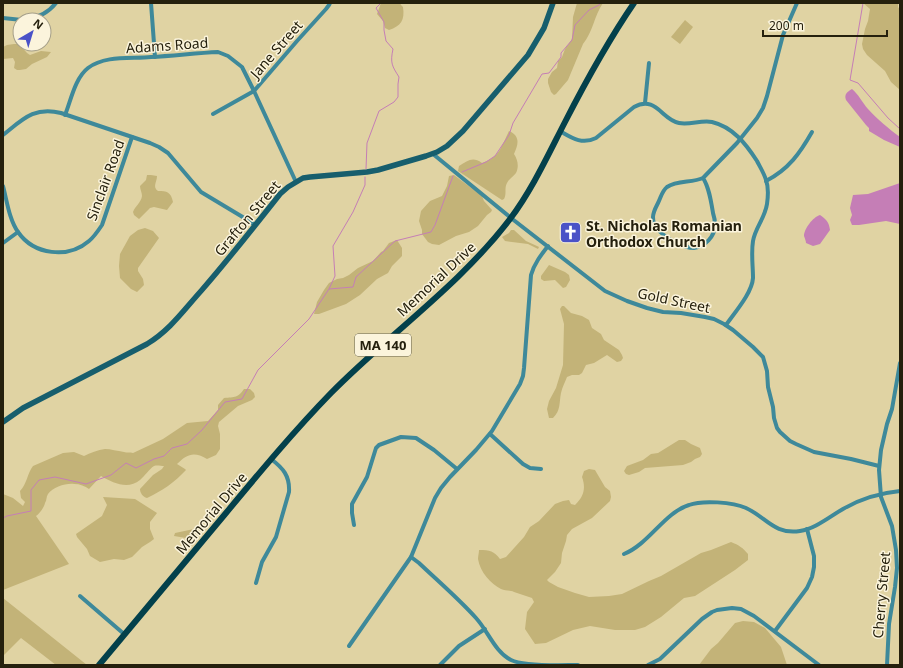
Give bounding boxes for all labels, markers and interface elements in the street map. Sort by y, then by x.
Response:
north arrow [12,12,52,52]
scale bar [763,12,887,38]
text: N [30,15,47,32]
street label: Jane Street [244,16,306,84]
text: 200 m [769,17,804,34]
street label: Adams Road [125,33,209,57]
street label: Sinclair Road [82,137,128,223]
street label: Grafton Street [210,176,284,260]
place label: St. Nicholas Romanian Orthodox Church [586,216,742,251]
church icon: St. Nicholas Romanian Orthodox Church [557,220,583,246]
street label: Memorial Drive [392,237,480,320]
street label: Gold Street [636,283,712,317]
road number: MA 140 [355,334,411,356]
street label: Memorial Drive [171,468,251,558]
street label: Cherry Street [868,551,894,639]

